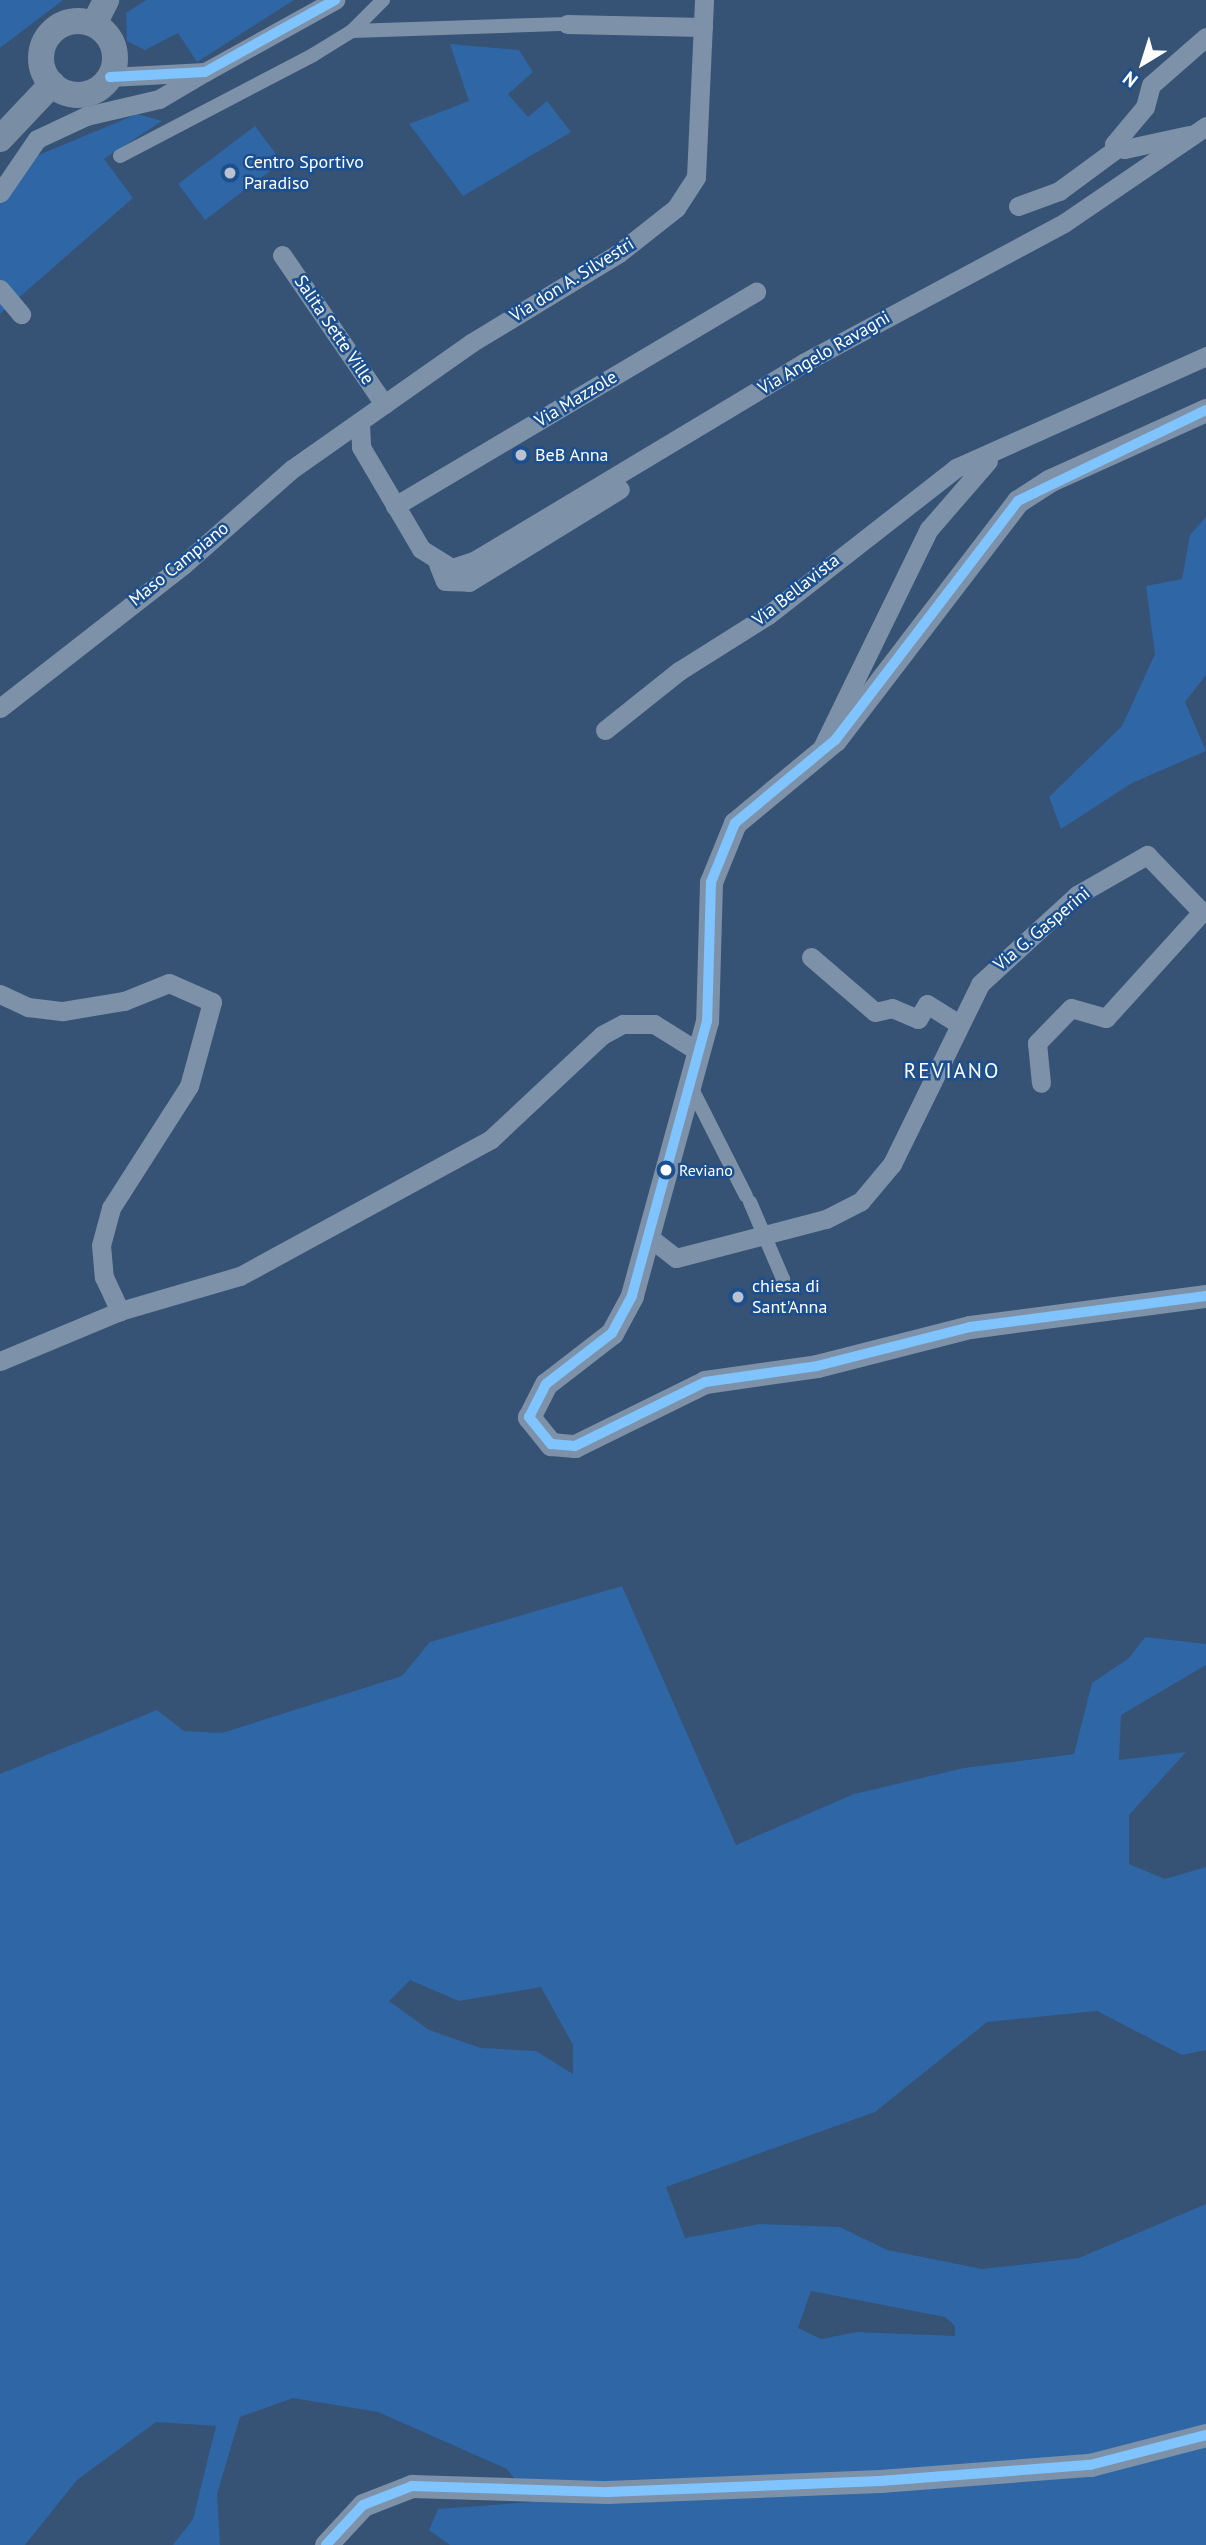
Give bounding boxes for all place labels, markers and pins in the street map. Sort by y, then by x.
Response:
place label: Centro Sportivo Paradiso [244,152,364,194]
marker: Centro Sportivo Paradiso [222,165,238,181]
place label: BeB Anna [535,444,609,466]
marker: BeB Anna [513,447,529,463]
place label: Reviano [679,1160,733,1180]
marker: Reviano [659,1163,673,1177]
place label: chiesa di Sant'Anna [752,1276,827,1318]
marker: chiesa di Sant'Anna [730,1289,746,1305]

